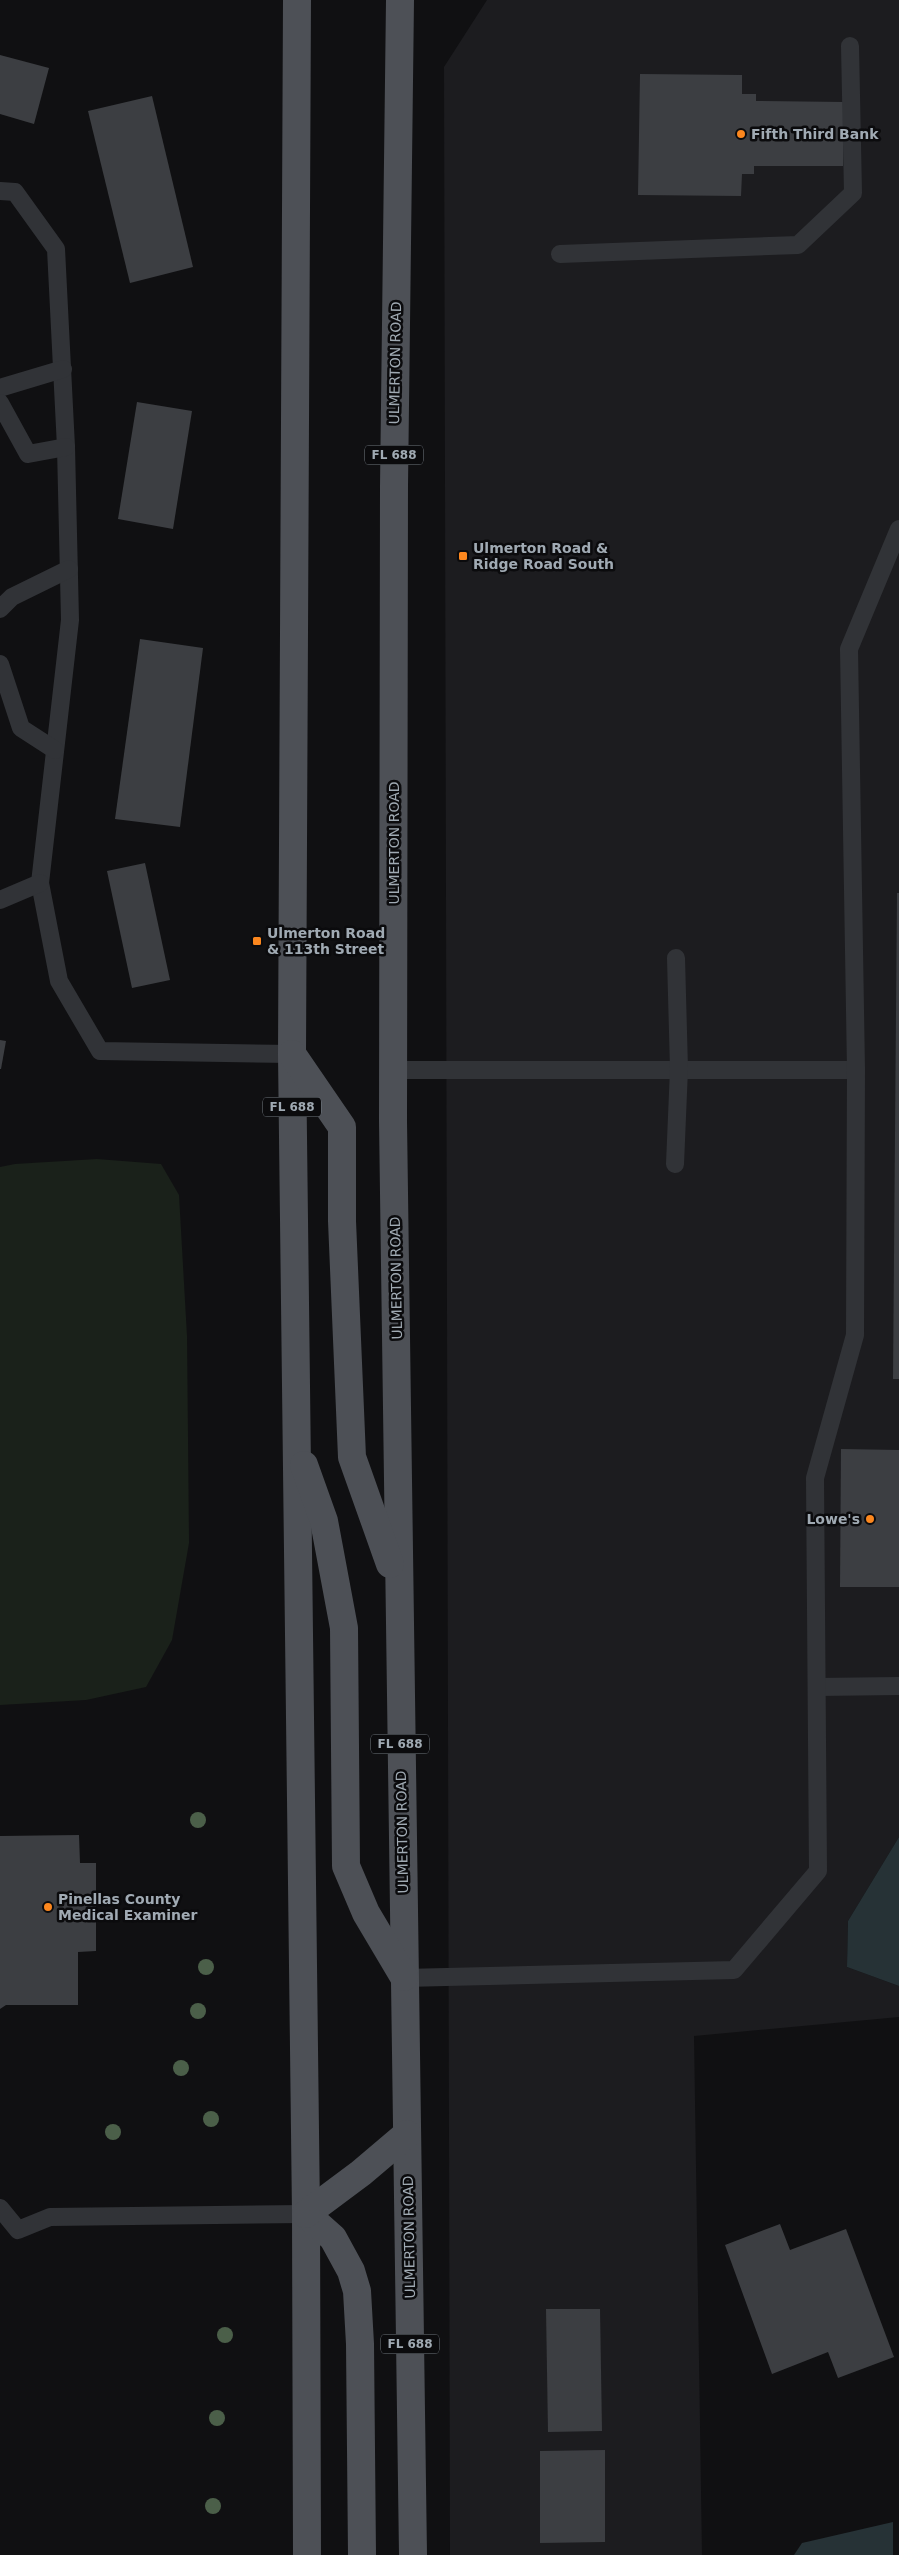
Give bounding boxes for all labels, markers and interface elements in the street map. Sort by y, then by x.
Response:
place label: Fifth Third Bank [751,126,879,142]
marker: Fifth Third Bank [735,128,747,140]
street label: ULMERTON ROAD [386,301,404,425]
road number: FL 688 [365,446,423,464]
place label: Ulmerton Road & Ridge Road South [473,540,614,572]
marker: Ulmerton Road & Ridge Road South [457,550,469,562]
street label: ULMERTON ROAD [386,781,402,905]
place label: Ulmerton Road & 113th Street [267,925,385,957]
marker: Ulmerton Road & 113th Street [251,935,263,947]
road number: FL 688 [263,1098,321,1116]
street label: ULMERTON ROAD [387,1216,405,1340]
place label: Lowe's [806,1511,860,1527]
marker: Lowe's [864,1513,876,1525]
road number: FL 688 [371,1735,429,1754]
street label: ULMERTON ROAD [393,1770,411,1894]
place label: Pinellas County Medical Examiner [58,1891,198,1923]
marker: Pinellas County Medical Examiner [42,1901,54,1913]
street label: ULMERTON ROAD [400,2175,418,2299]
road number: FL 688 [381,2334,439,2354]

